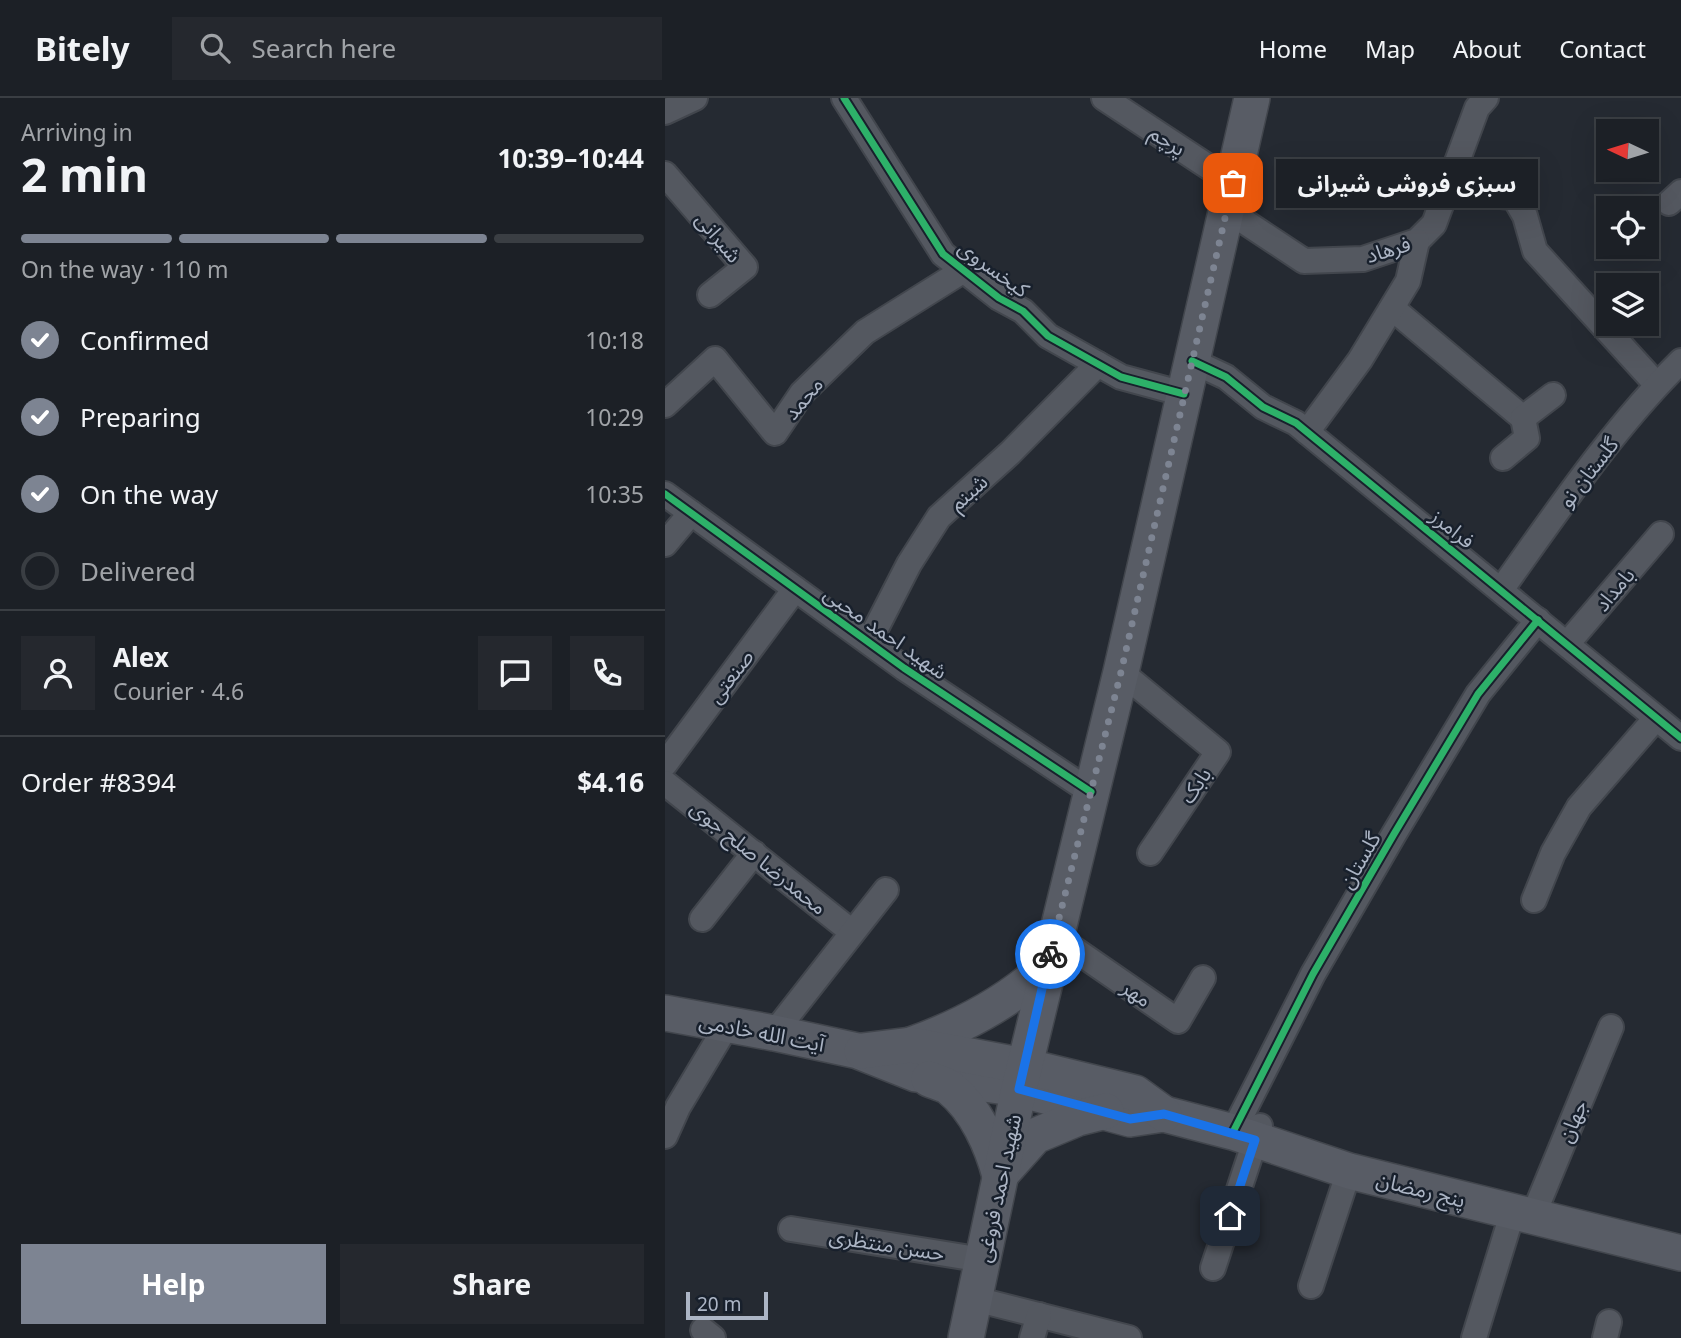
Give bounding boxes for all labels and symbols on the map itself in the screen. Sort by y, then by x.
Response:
street label: پرچم [1143,118,1192,164]
north arrow [1596,119,1659,182]
pin [1203,153,1263,213]
callout: سبزی فروشی شیرانی [1275,158,1537,208]
street label: شیرانی [690,206,748,268]
street label: فرهاد [1362,229,1414,269]
street label: کیخسروی [953,233,1035,303]
street label: محمد [777,371,829,425]
street label: گلستان نو [1552,431,1625,513]
street label: شبنم [943,467,995,518]
street label: فرامرز [1424,501,1481,554]
street label: بامداد [1588,561,1640,617]
street label: شهید احمد محبی [819,579,953,685]
street label: صنعتی [701,643,759,709]
street label: بابک [1173,761,1217,809]
street label: محمدرضا صلح جوی [684,793,833,922]
street label: گلستان [1332,826,1387,893]
courier [1015,919,1085,989]
street label: مهر [1116,972,1157,1013]
street label: آیت الله خادمی [697,1006,828,1058]
street label: جهان [1551,1096,1593,1146]
street label: شهید احمد فروغی [969,1111,1027,1265]
street label: پنج رمضان [1373,1164,1468,1216]
pin [1200,1186,1260,1246]
street label: حسن منتظری [827,1221,947,1267]
scale bar [686,1289,768,1321]

